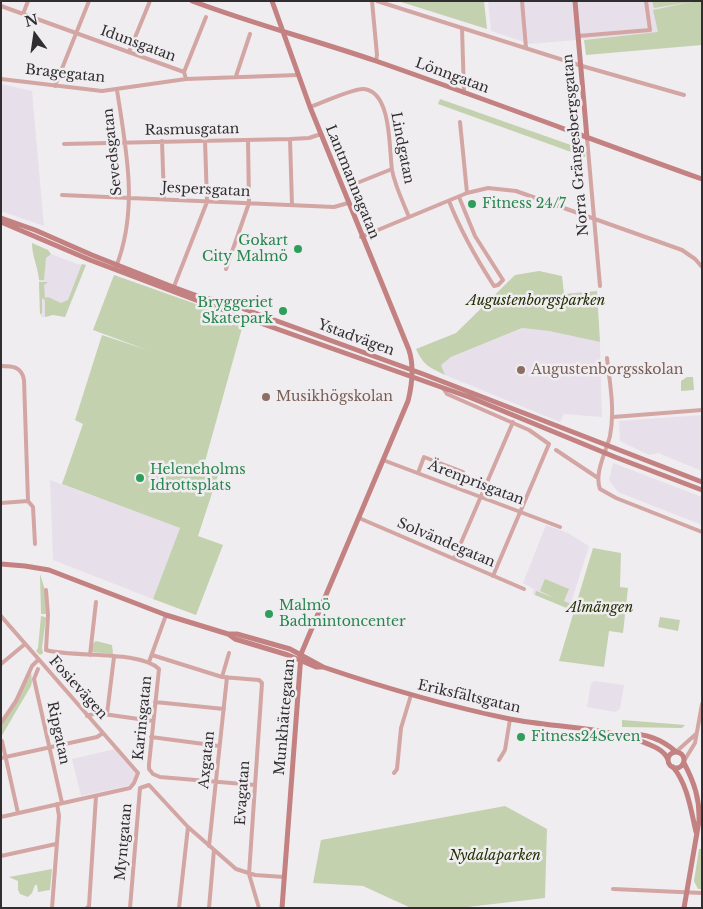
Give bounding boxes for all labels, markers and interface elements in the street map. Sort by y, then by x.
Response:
north arrow [10,10,60,60]
text: N [23,10,40,31]
street label: Idunsgatan [98,23,178,65]
street label: Norra Grängesbergsgatan [560,53,592,237]
street label: Lönngatan [413,55,491,97]
street label: Bragegatan [24,61,106,87]
street label: Sevedsgatan [100,107,126,197]
street label: Lindgatan [387,111,417,185]
street label: Rasmusgatan [144,121,240,139]
street label: Lantmannagatan [321,123,383,241]
street label: Jespersgatan [161,179,251,201]
place label: Fitness 24/7 [482,196,566,212]
marker: Fitness 24/7 [466,198,478,210]
place label: Gokart City Malmö [202,233,288,266]
marker: Gokart City Malmö [292,243,304,255]
park label: Augustenborgsparken [467,293,605,309]
place label: Bryggeriet Skatepark [197,295,273,328]
marker: Bryggeriet Skatepark [277,305,289,317]
street label: Ystadvägen [316,316,396,360]
place label: Augustenborgsskolan [531,362,683,378]
marker: Augustenborgsskolan [515,364,527,376]
place label: Musikhögskolan [276,389,393,405]
marker: Musikhögskolan [260,391,272,403]
street label: Ärenprisgatan [426,457,526,509]
place label: Heleneholms Idrottsplats [150,462,246,494]
marker: Heleneholms Idrottsplats [134,472,146,484]
street label: Solvändegatan [395,515,497,571]
place label: Malmö Badmintoncenter [279,598,406,630]
park label: Almängen [567,600,633,616]
marker: Malmö Badmintoncenter [263,608,275,620]
street label: Fosievägen [45,653,111,723]
street label: Munkhättegatan [272,658,298,776]
street label: Karinsgatan [130,675,156,761]
street label: Eriksfältsgatan [416,677,522,717]
street label: Ripgatan [43,700,73,766]
place label: Fitness24Seven [531,729,640,745]
street label: Axgatan [196,730,218,790]
marker: Fitness24Seven [515,731,527,743]
street label: Evagatan [232,760,254,826]
street label: Myntgatan [112,803,136,881]
park label: Nydalaparken [449,848,541,864]

